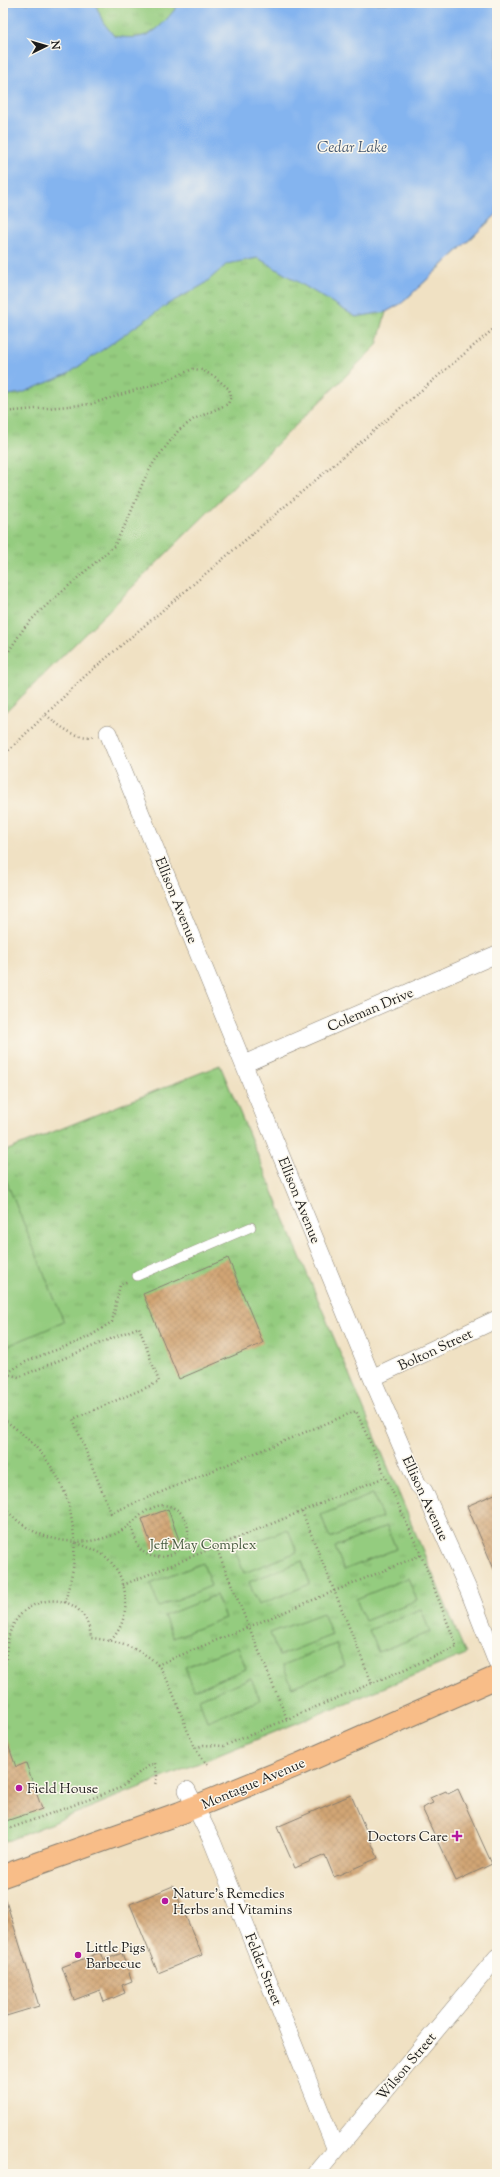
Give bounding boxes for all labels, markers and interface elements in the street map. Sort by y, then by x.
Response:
north arrow [26,26,66,66]
text: N [47,39,63,51]
water label: Cedar Lake [317,138,387,159]
street label: Ellison Avenue [149,855,202,947]
street label: Coleman Drive [325,984,417,1038]
street label: Ellison Avenue [272,1155,325,1247]
street label: Bolton Street [395,1325,477,1377]
street label: Ellison Avenue [396,1453,453,1545]
park label: Jeff May Complex [149,1536,257,1556]
street label: Montague Avenue [199,1754,309,1816]
place label: Field House [27,1780,98,1800]
marker: Field House [14,1783,24,1793]
place label: Doctors Care [368,1828,448,1848]
marker: Doctors Care [451,1830,463,1842]
place label: Nature's Remedies Herbs and Vitamins [173,1885,292,1921]
marker: Nature's Remedies Herbs and Vitamins [160,1896,170,1906]
street label: Felder Street [239,1931,286,2009]
place label: Little Pigs Barbecue [86,1939,145,1975]
marker: Little Pigs Barbecue [73,1950,83,1960]
street label: Wilson Street [373,2029,442,2106]

